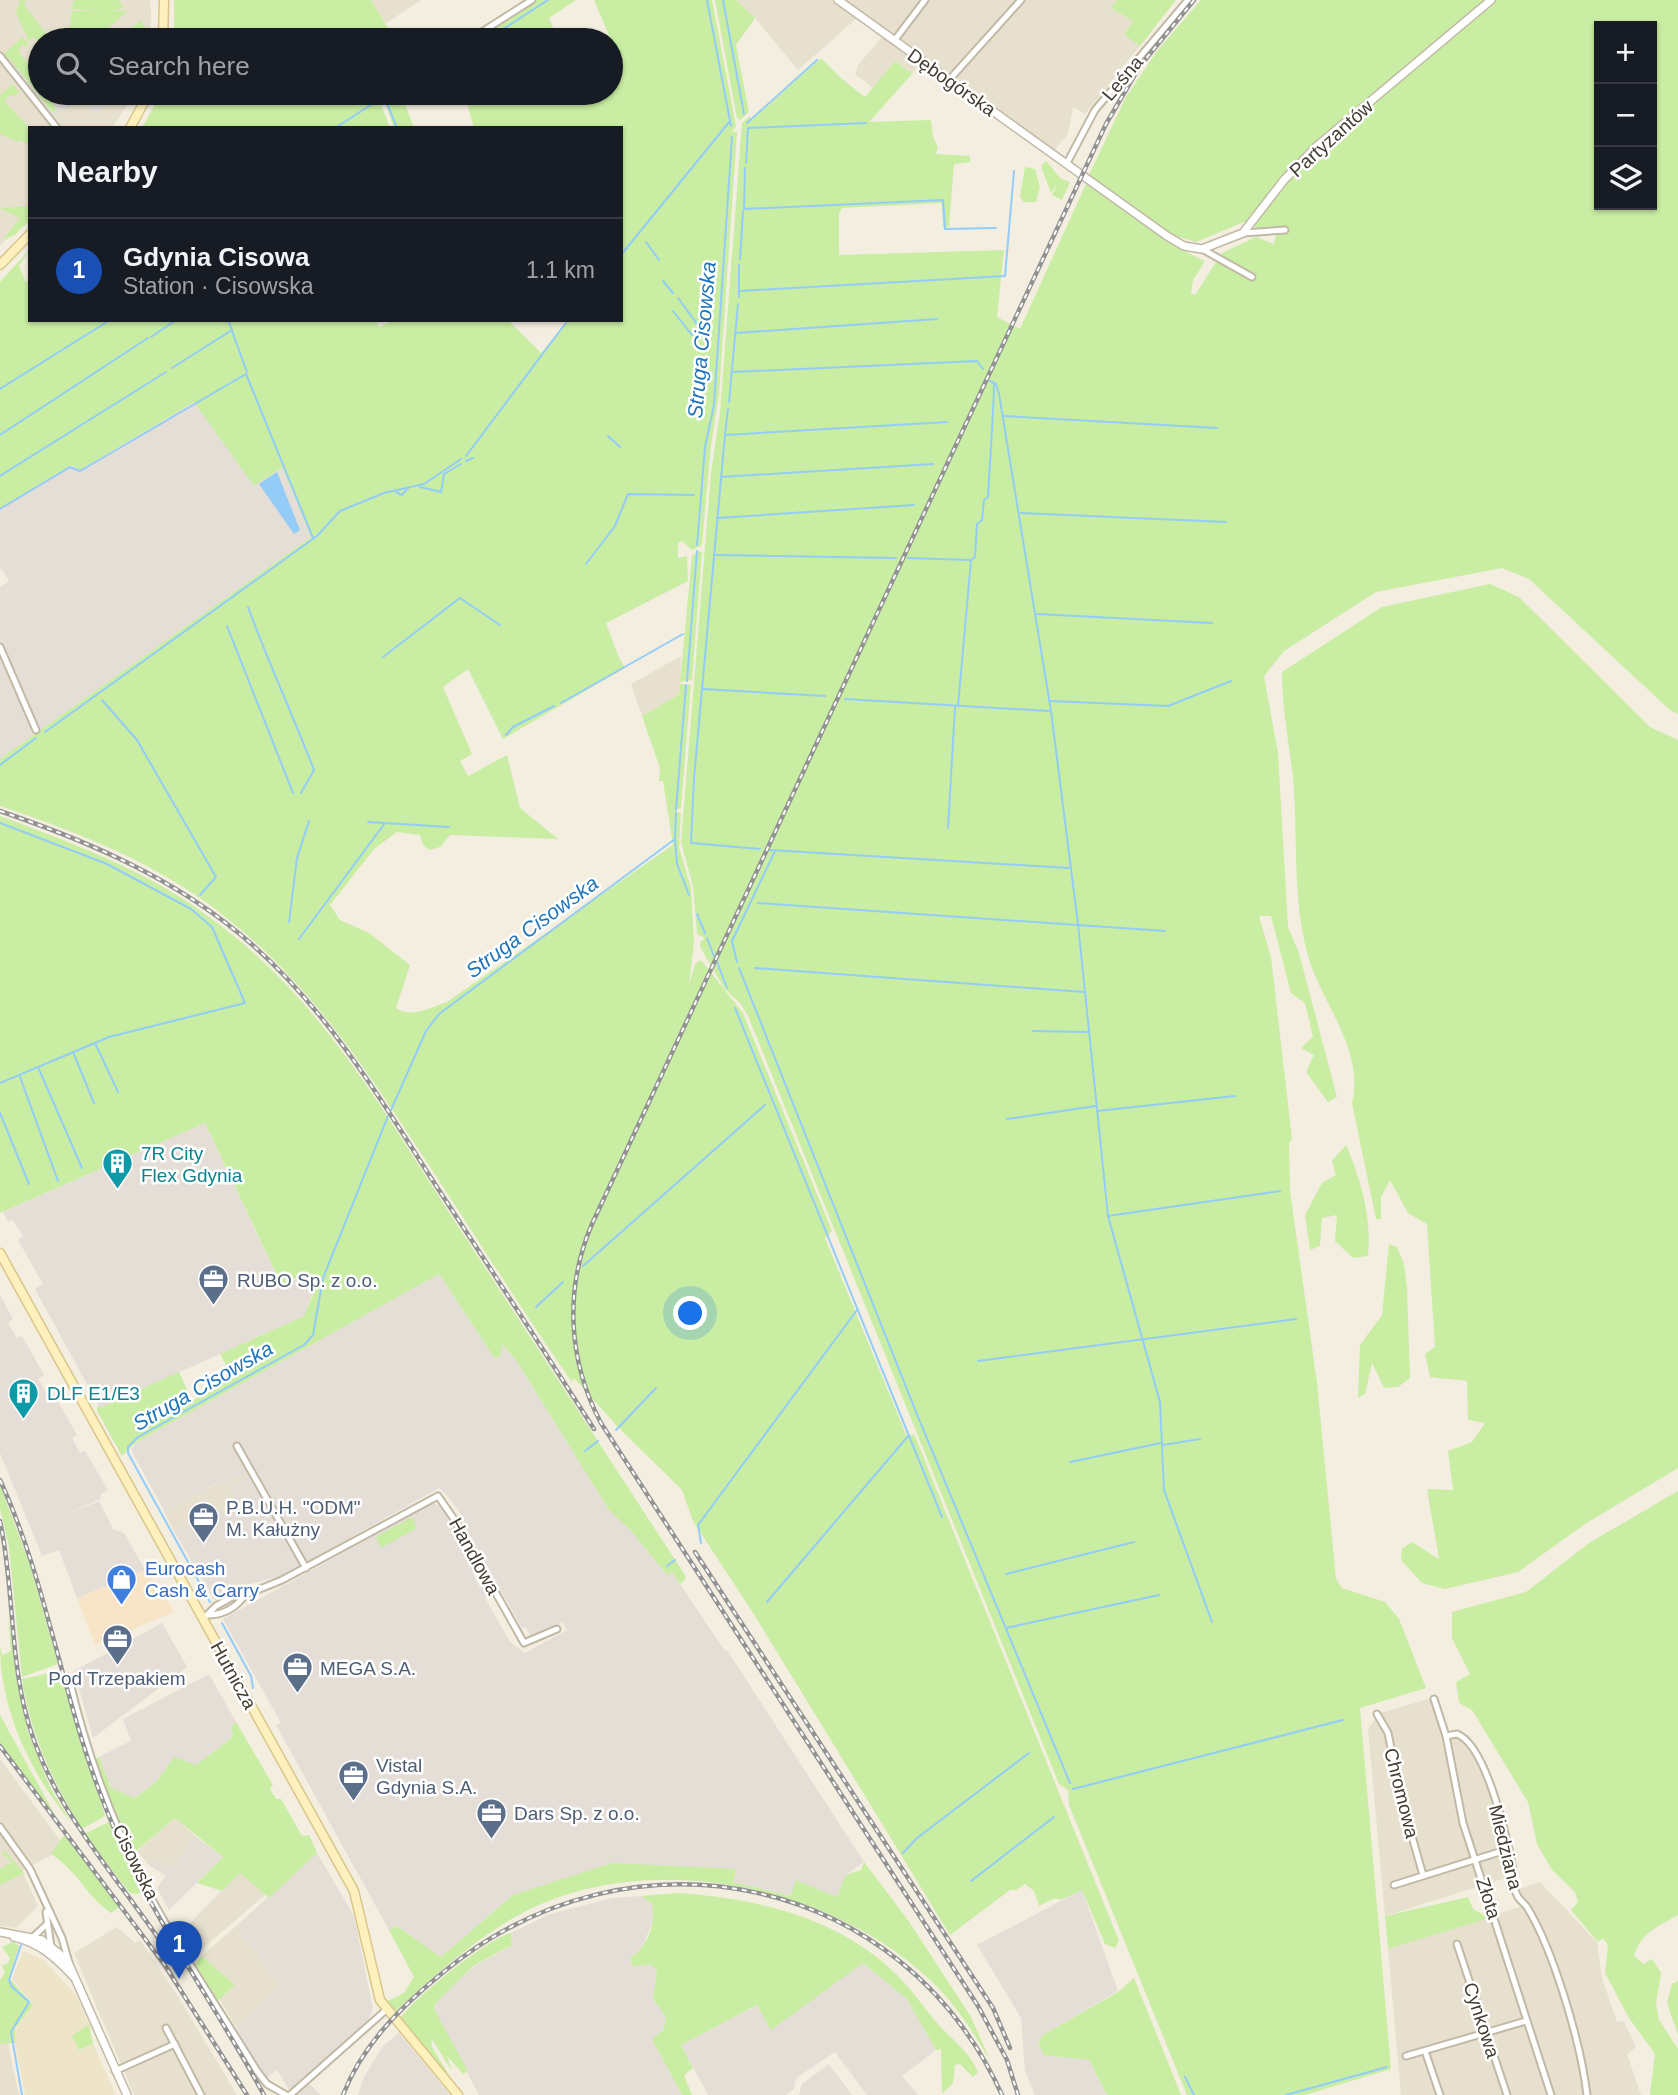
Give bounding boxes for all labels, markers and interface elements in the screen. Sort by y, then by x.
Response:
map controls [1594,21,1657,210]
button: + [1594,21,1657,84]
search box [28,28,623,105]
street label: Dębogórska [904,44,1000,121]
icon: search [52,48,90,86]
text: Search here [108,51,250,81]
street label: Leśna [1098,51,1147,105]
button: − [1594,84,1657,147]
street label: Partyzantów [1285,95,1377,181]
button: layers [1594,147,1657,210]
text: Nearby [56,155,158,188]
text: Gdynia Cisowa [123,242,309,272]
text: 1 [73,257,85,283]
text: 1.1 km [526,257,595,283]
water label: Struga Cisowska [683,260,720,419]
text: Station · Cisowska [123,273,313,299]
water label: Struga Cisowska [461,871,602,982]
place label: 7R City Flex Gdynia [141,1143,243,1186]
building icon: 7R City Flex Gdynia [101,1147,135,1191]
office icon: RUBO Sp. z o.o. [197,1263,231,1307]
place label: RUBO Sp. z o.o. [237,1270,377,1291]
your location [673,1296,707,1330]
water label: Struga Cisowska [129,1336,277,1435]
building icon: DLF E1/E3 [7,1376,41,1420]
place label: DLF E1/E3 [47,1383,140,1404]
place label: P.B.U.H. "ODM" M. Kałużny [226,1497,361,1540]
office icon: P.B.U.H. "ODM" M. Kałużny [186,1501,220,1545]
street label: Handlowa [445,1514,504,1599]
place label: Eurocash Cash & Carry [145,1558,260,1601]
shop icon: Eurocash Cash & Carry [105,1562,139,1606]
office icon: Pod Trzepakiem [100,1622,134,1666]
street label: Hutnicza [206,1638,261,1713]
office icon: MEGA S.A. [280,1651,314,1695]
place label: MEGA S.A. [320,1658,416,1679]
place label: Pod Trzepakiem [48,1668,186,1689]
street label: Chromowa [1380,1746,1423,1841]
place label: Vistal Gdynia S.A. [376,1755,477,1798]
office icon: Vistal Gdynia S.A. [336,1759,370,1803]
office icon: Dars Sp. z o.o. [474,1796,508,1840]
place label: Dars Sp. z o.o. [514,1803,640,1824]
street label: Miedziana [1485,1803,1526,1892]
street label: Cisowska [108,1821,163,1904]
street label: Złota [1472,1875,1505,1922]
pin: 1 [156,1921,202,1979]
street label: Cynkowa [1459,1980,1504,2061]

